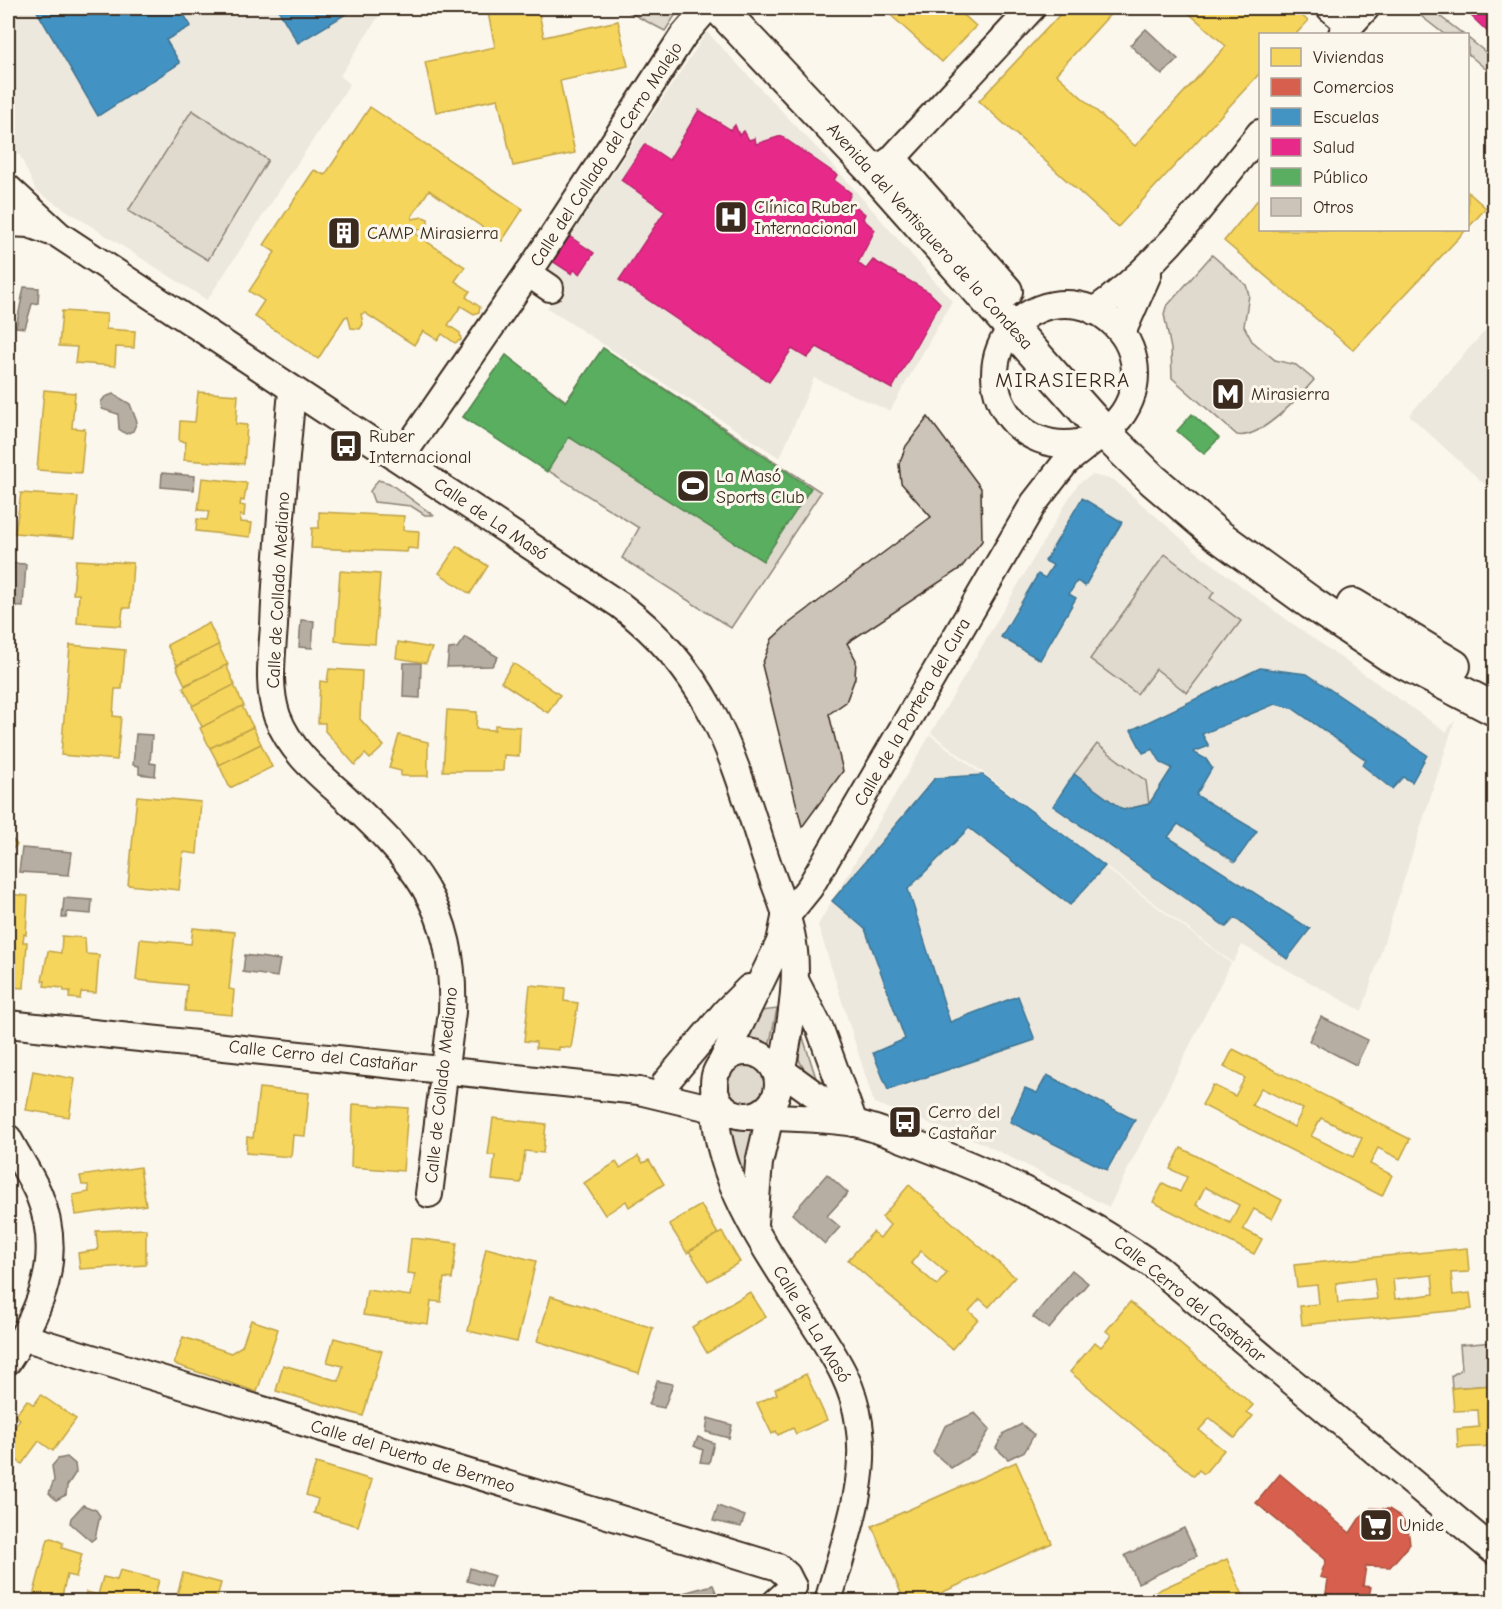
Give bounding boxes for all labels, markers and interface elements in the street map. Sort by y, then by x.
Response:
legend [1259,33,1469,231]
street label: Calle del Collado del Cerro Malejo [526,38,687,271]
text: Viviendas [1313,47,1384,68]
text: Comercios [1313,77,1394,98]
text: Escuelas [1313,107,1379,128]
street label: Avenida del Ventisquero de la Condesa [822,119,1037,354]
text: Salud [1313,137,1355,158]
text: Público [1313,167,1368,188]
place label: Clínica Ruber Internacional [754,197,858,239]
text: Otros [1313,197,1353,218]
hospital icon: Clínica Ruber Internacional [713,199,749,235]
building icon: CAMP Mirasierra [326,215,362,251]
place label: CAMP Mirasierra [367,223,499,244]
district label: MIRASIERRA [995,368,1131,392]
metro station icon: Mirasierra [1210,376,1246,412]
place label: Mirasierra [1251,384,1330,405]
place label: Ruber Internacional [369,426,472,468]
bus stop icon: Ruber Internacional [328,428,364,464]
place label: La Masó Sports Club [716,466,805,508]
sports icon: La Masó Sports Club [675,468,711,504]
street label: Calle de La Masó [430,473,552,565]
street label: Calle de Collado Mediano [263,491,294,689]
street label: Calle de la Portera del Cura [850,614,975,810]
street label: Calle de Collado Mediano [421,986,462,1184]
street label: Calle Cerro del Castañar [228,1036,419,1077]
place label: Cerro del Castañar [928,1102,1000,1144]
bus stop icon: Cerro del Castañar [887,1104,923,1140]
street label: Calle Cerro del Castañar [1109,1232,1271,1368]
street label: Calle de La Masó [768,1262,855,1387]
street label: Calle del Puerto de Bermeo [308,1415,518,1498]
supermarket icon: Unide [1358,1507,1394,1543]
place label: Unide [1399,1515,1444,1536]

